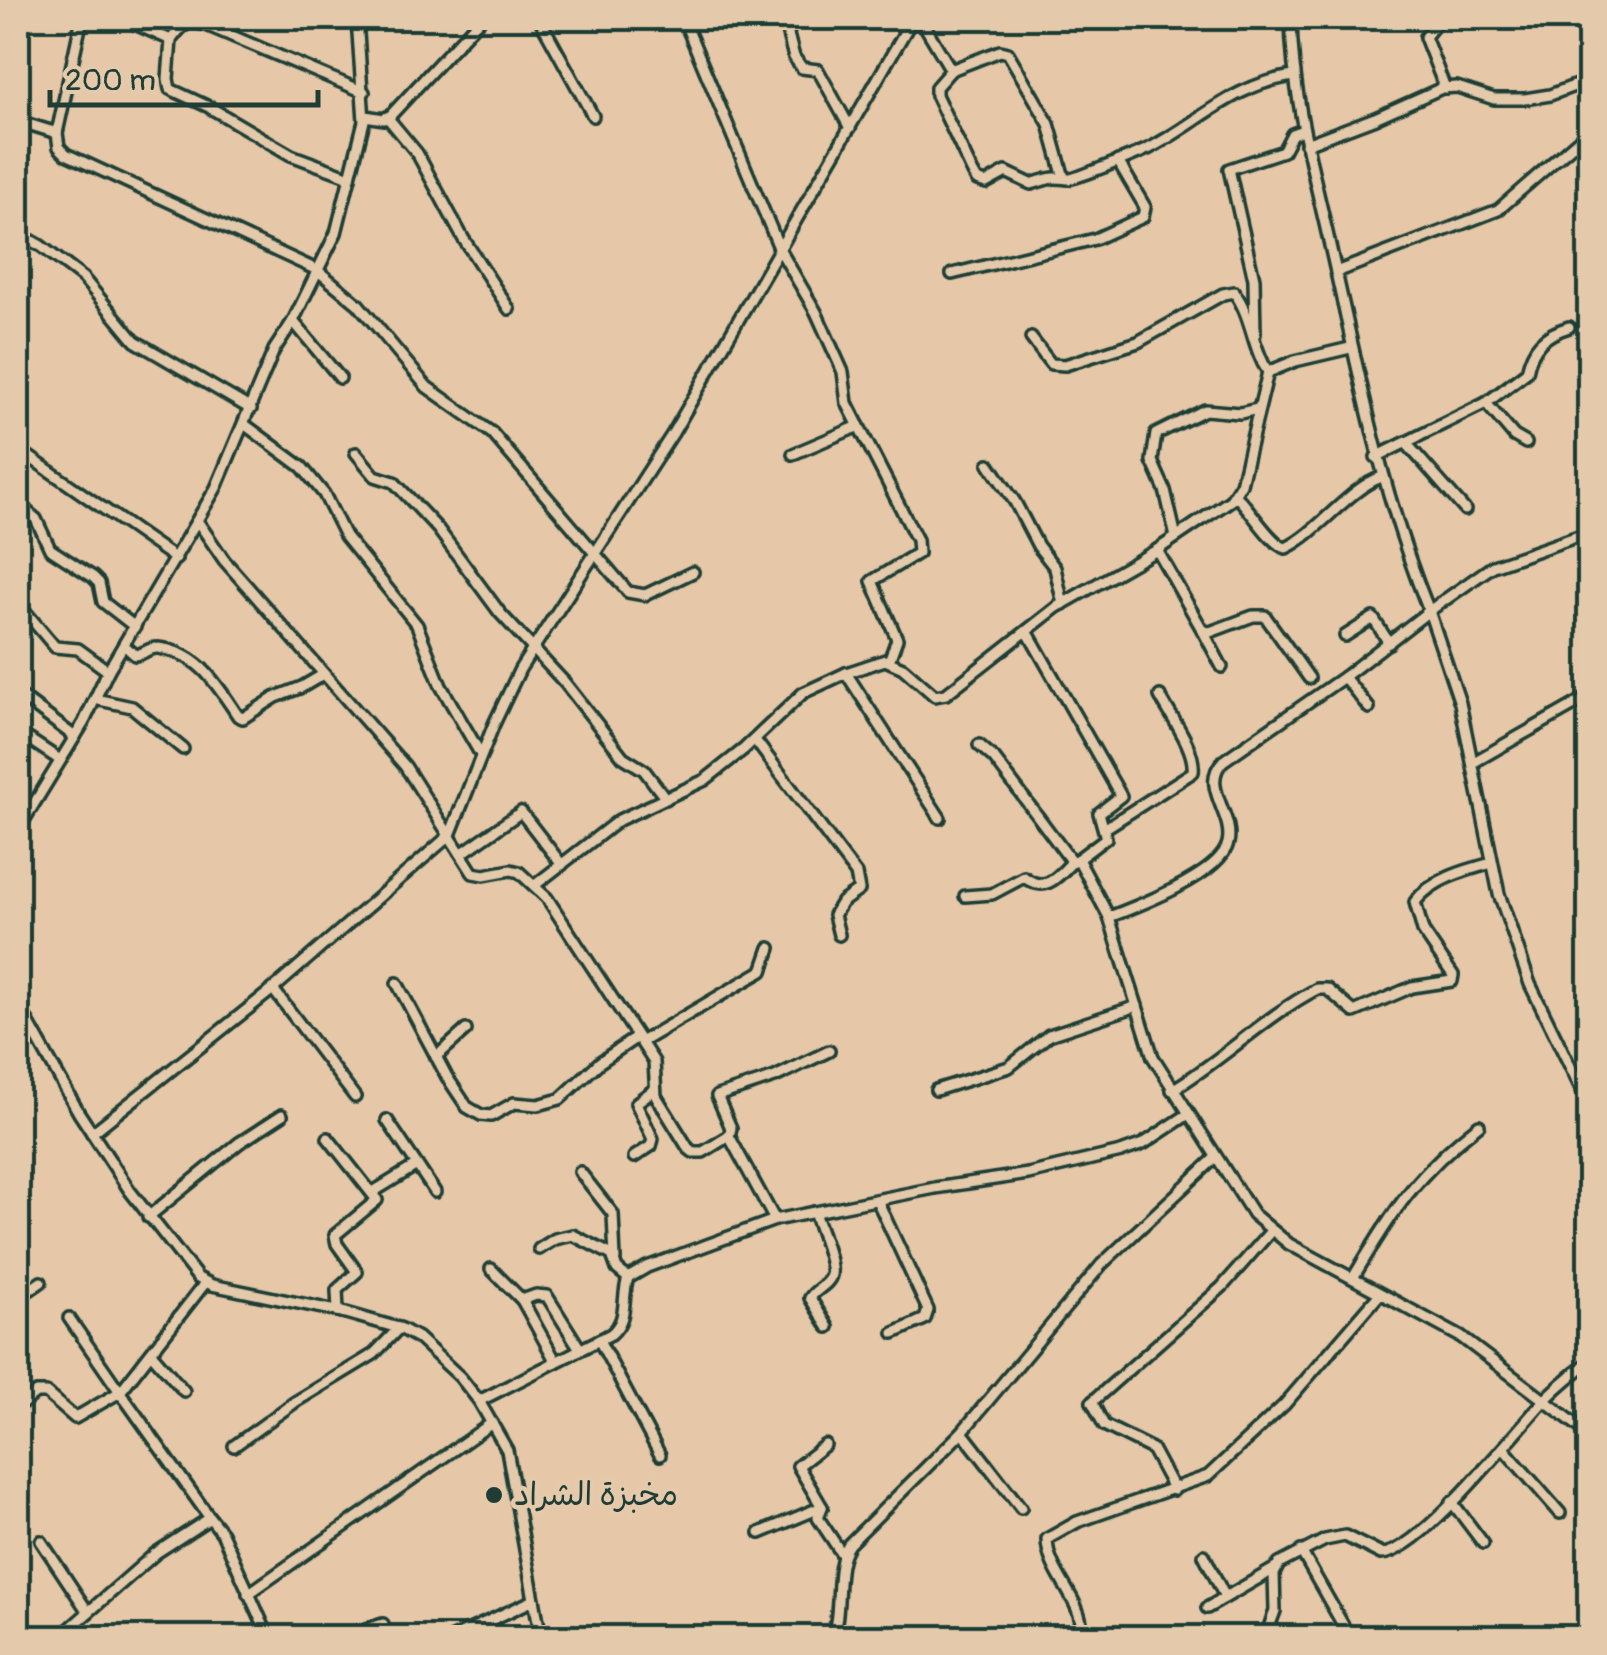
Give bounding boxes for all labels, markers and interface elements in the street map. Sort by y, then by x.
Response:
scale bar [50,45,318,107]
text: 200 m [65,62,156,99]
place label: مخبزة الشراد [514,1475,678,1515]
marker: مخبزة الشراد [483,1484,505,1506]

